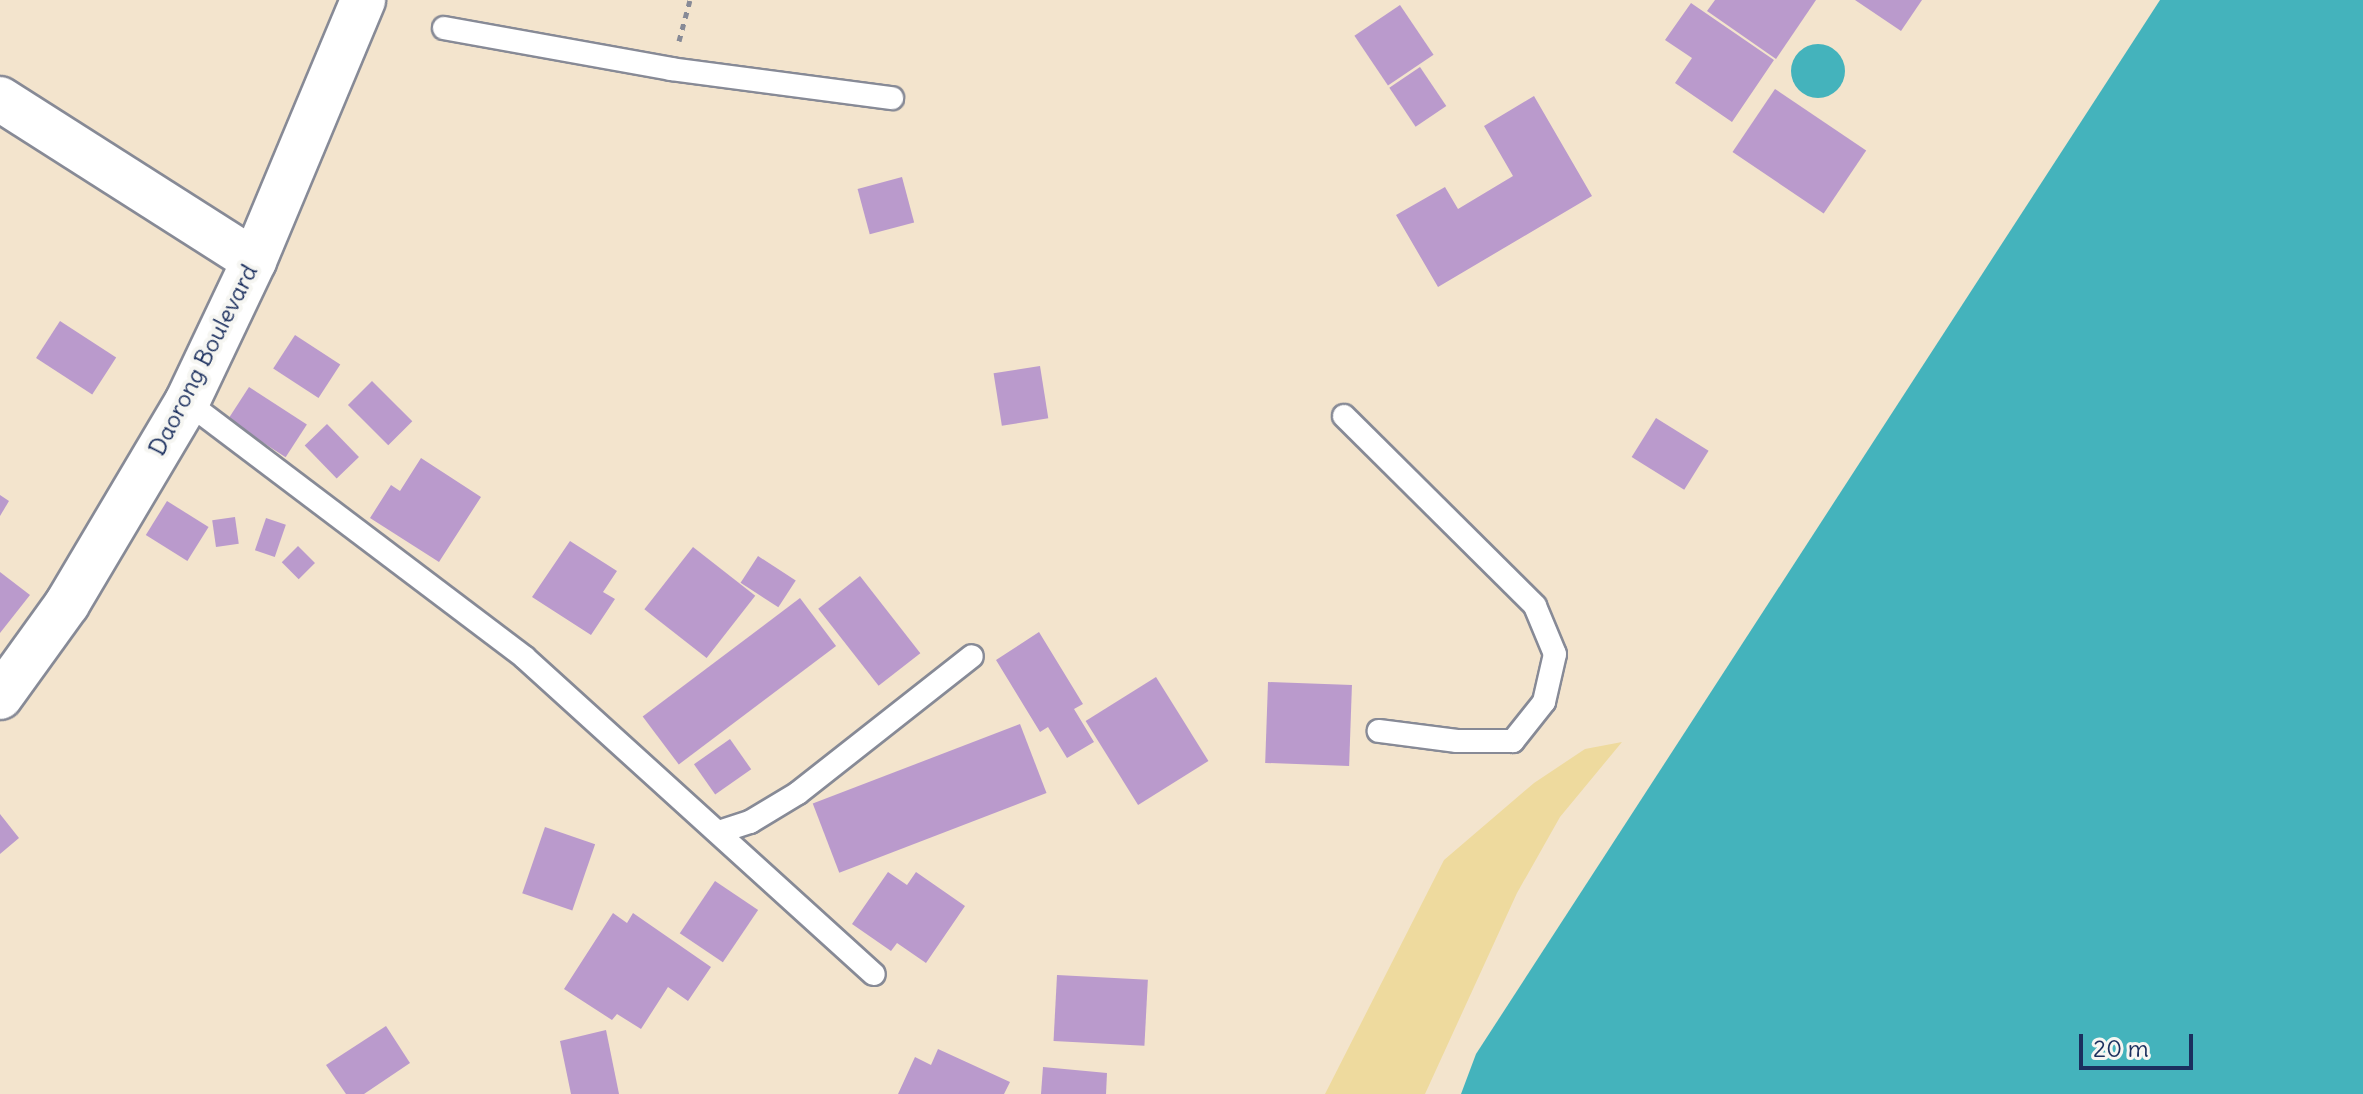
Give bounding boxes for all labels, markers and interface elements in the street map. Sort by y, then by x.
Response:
street label: Daorong Boulevard [142,260,264,460]
scale bar [2083,1018,2197,1068]
text: 20 m [2093,1033,2149,1063]

